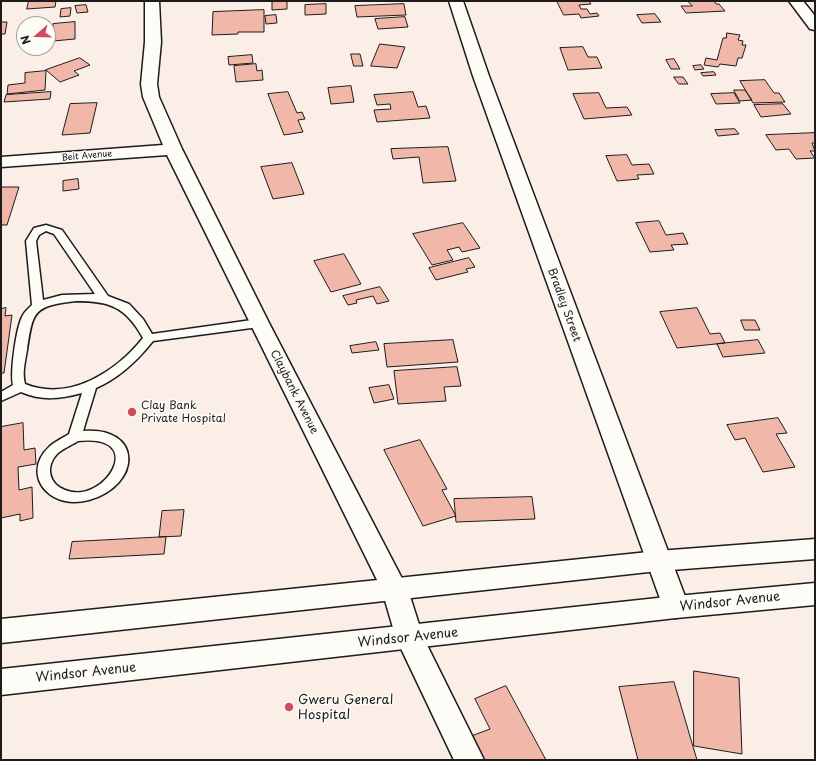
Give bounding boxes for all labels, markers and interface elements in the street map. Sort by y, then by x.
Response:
north arrow [16,16,56,56]
text: N [16,33,35,47]
street label: Beit Avenue [61,148,113,164]
street label: Bradley Street [545,266,583,344]
street label: Claybank Avenue [267,348,321,436]
place label: Clay Bank Private Hospital [141,399,226,425]
marker: Clay Bank Private Hospital [126,406,138,418]
street label: Windsor Avenue [679,589,781,615]
street label: Windsor Avenue [357,625,459,651]
street label: Windsor Avenue [35,660,137,686]
place label: Gweru General Hospital [298,692,393,723]
marker: Gweru General Hospital [283,701,295,713]

